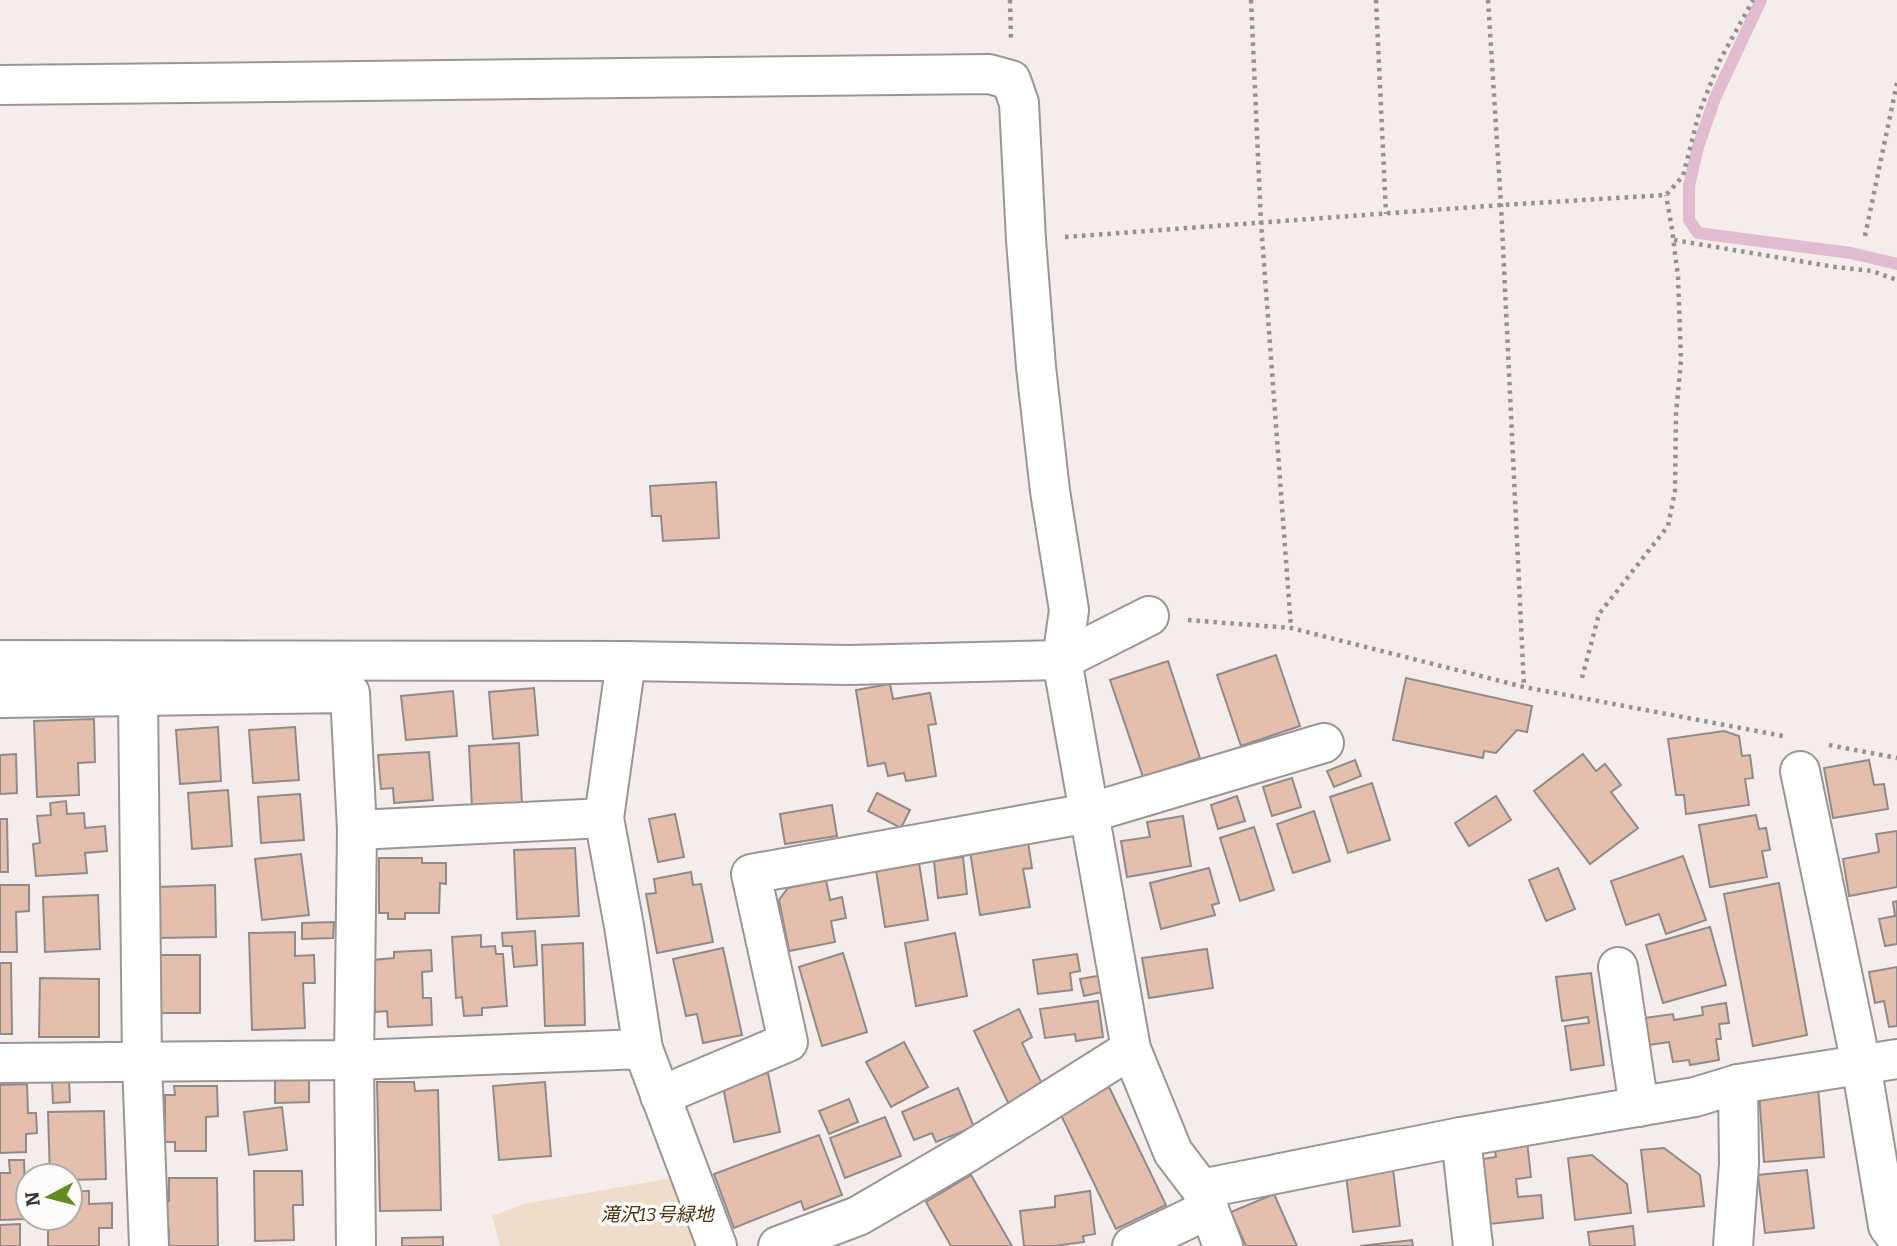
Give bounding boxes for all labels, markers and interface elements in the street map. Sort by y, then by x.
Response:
north arrow [14,1162,84,1232]
text: N [20,1190,45,1208]
park label: 滝沢13号緑地 [600,1203,716,1226]

